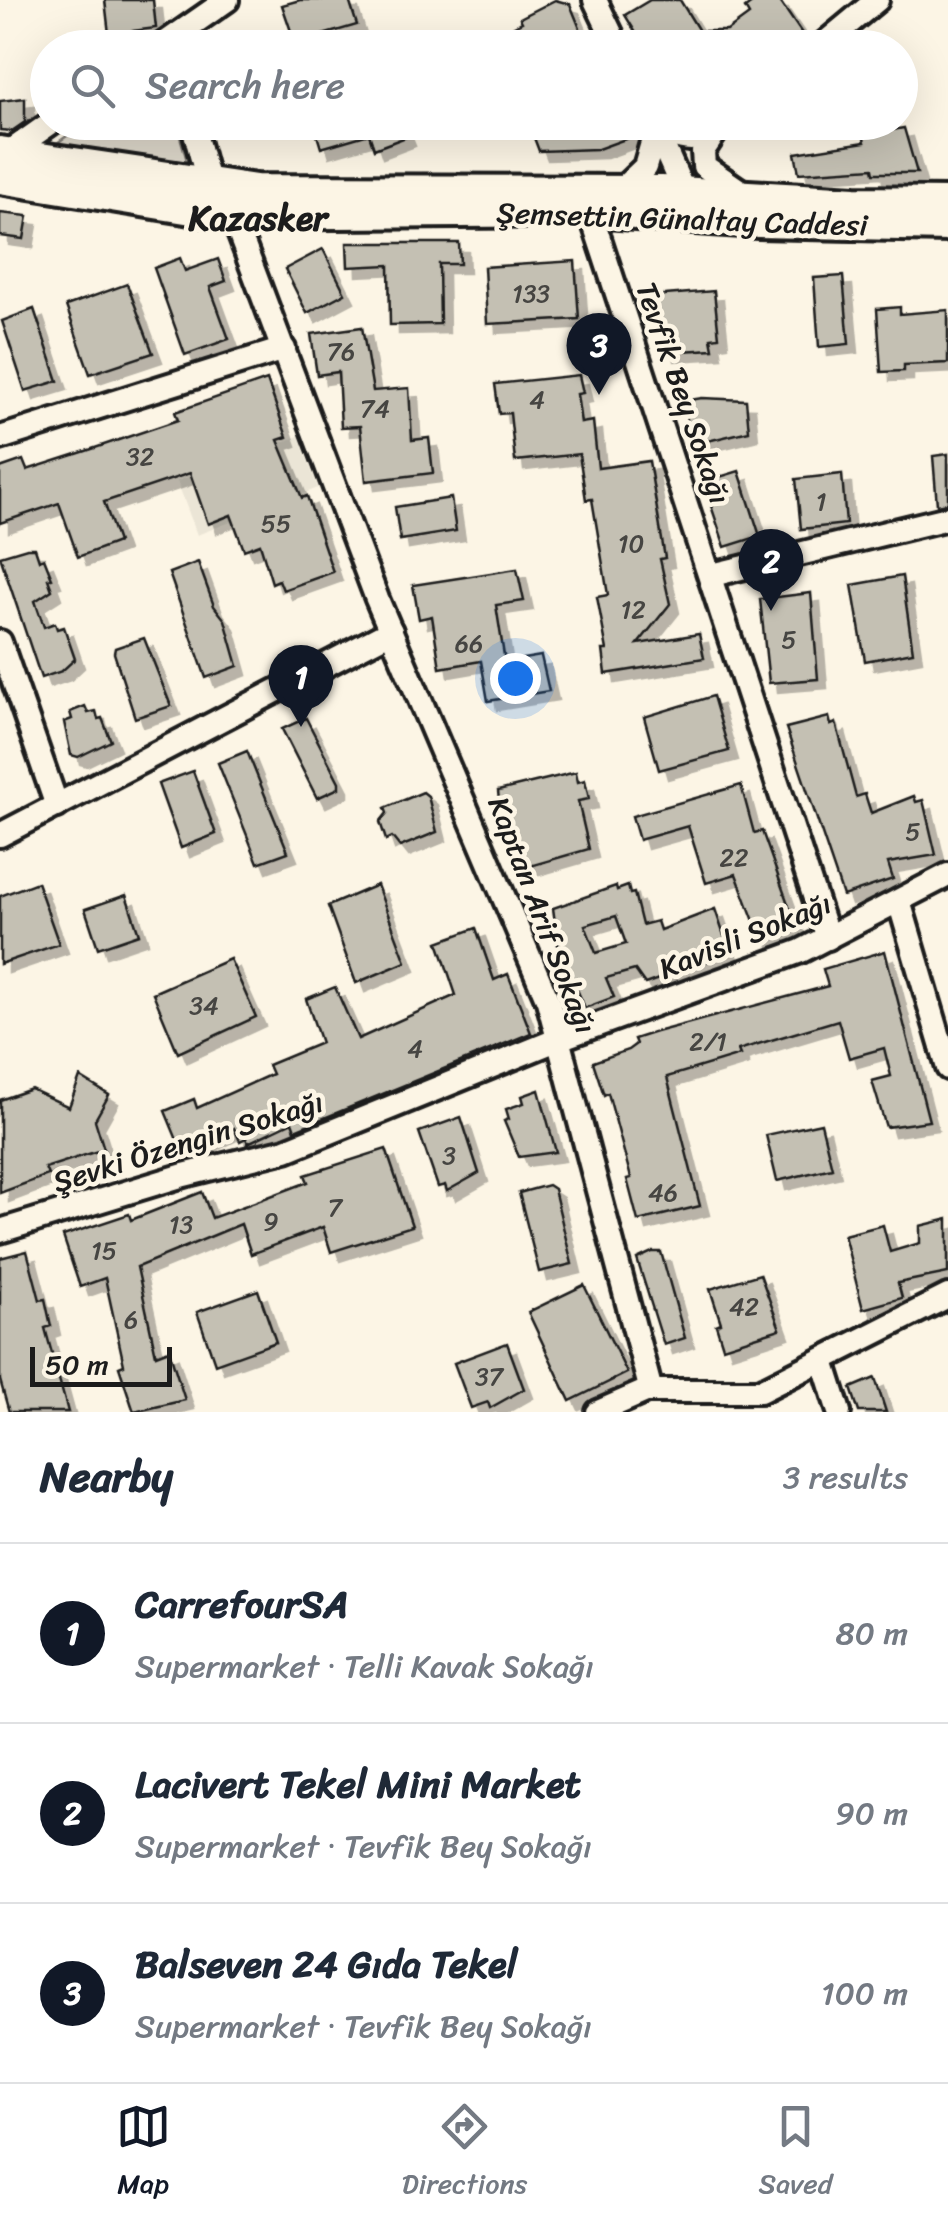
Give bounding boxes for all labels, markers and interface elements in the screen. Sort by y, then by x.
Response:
search box [30,30,918,140]
text: Search here [145,52,345,119]
icon: search [65,58,120,113]
street label: Şemsettin Günaltay Caddesi [495,186,870,253]
district label: Kazasker [188,187,330,249]
house number: 133 [512,271,550,316]
street label: Tevfik Bey Sokağı [620,274,746,512]
pin: 3 [566,312,632,395]
house number: 76 [327,329,355,374]
house number: 4 [529,377,545,422]
house number: 74 [360,386,390,431]
house number: 32 [126,434,154,479]
house number: 1 [816,479,826,524]
house number: 55 [261,501,291,546]
house number: 10 [618,521,644,566]
pin: 2 [738,528,804,611]
house number: 12 [620,587,646,632]
house number: 5 [781,617,797,662]
house number: 66 [455,621,483,666]
pin: 1 [268,644,334,727]
your location [490,653,541,704]
street label: Kaptan Arif Sokağı [472,788,612,1042]
house number: 5 [905,809,921,854]
house number: 22 [720,835,748,880]
street label: Kavisli Sokağı [650,877,840,995]
house number: 34 [189,983,219,1028]
house number: 2/1 [689,1019,727,1064]
house number: 4 [407,1026,423,1071]
street label: Şevki Özengin Sokağı [46,1075,330,1209]
house number: 3 [442,1133,456,1178]
house number: 46 [648,1170,678,1215]
house number: 7 [328,1185,344,1230]
house number: 9 [263,1199,279,1244]
house number: 13 [169,1202,193,1247]
house number: 15 [91,1228,117,1273]
house number: 42 [729,1284,759,1329]
house number: 6 [124,1297,138,1342]
text: 50 m [45,1340,109,1389]
scale bar [30,1342,172,1386]
house number: 37 [475,1354,505,1399]
text: Nearby [40,1440,173,1514]
text: 3 results [783,1449,908,1506]
text: CarrefourSA [135,1571,349,1638]
text: 1 [66,1605,79,1662]
text: 80 m [836,1605,908,1662]
text: Supermarket · Telli Kavak Sokağı [135,1638,594,1695]
text: Lacivert Tekel Mini Market [135,1751,581,1818]
text: 2 [63,1785,82,1842]
text: 90 m [835,1785,908,1842]
text: Supermarket · Tevfik Bey Sokağı [135,1818,592,1875]
text: Balseven 24 Gıda Tekel [135,1931,518,1998]
text: 3 [64,1965,81,2022]
text: 100 m [821,1965,908,2022]
text: Supermarket · Tevfik Bey Sokağı [135,1998,592,2055]
tab: Map [116,2099,171,2208]
tab: Directions [402,2099,527,2208]
tab: Saved [759,2099,832,2208]

